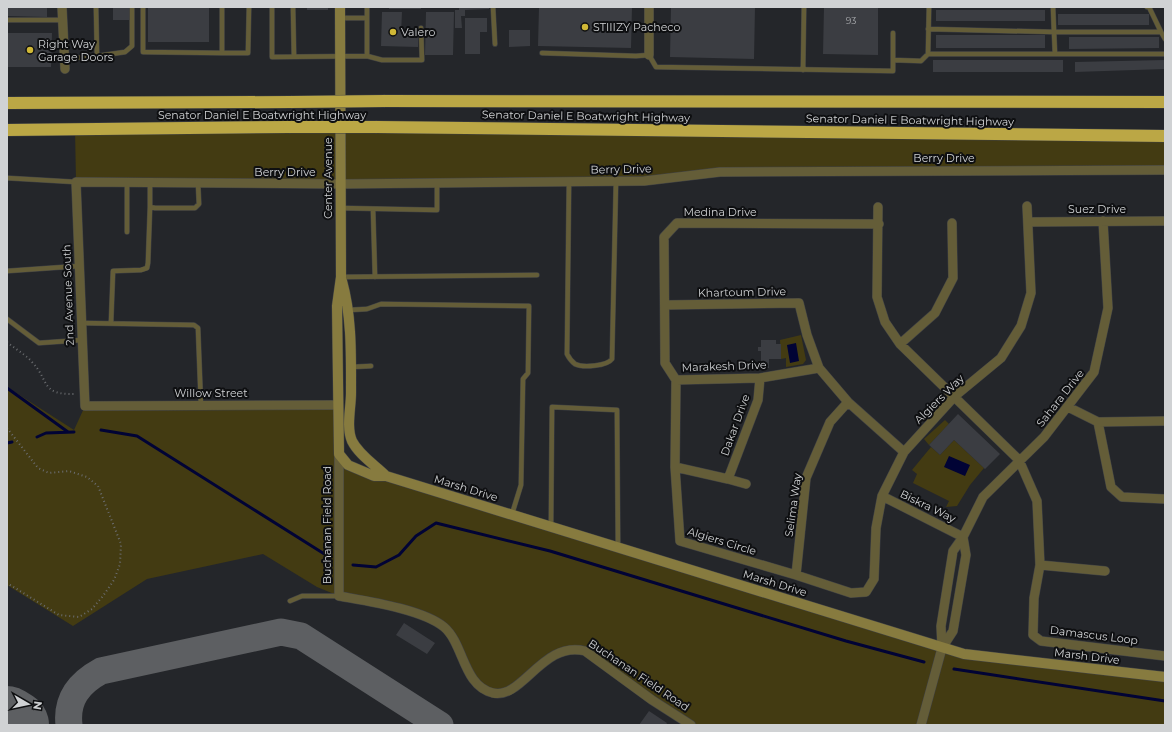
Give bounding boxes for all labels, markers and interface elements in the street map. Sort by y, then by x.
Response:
house number: 93 [846,15,856,26]
place label: STIIIZY Pacheco [593,20,680,34]
marker: STIIIZY Pacheco [580,22,590,32]
place label: Valero [401,25,435,39]
marker: Valero [388,27,398,37]
place label: Right Way Garage Doors [38,37,114,64]
marker: Right Way Garage Doors [25,45,35,55]
street label: Senator Daniel E Boatwright Highway [482,107,690,125]
street label: Senator Daniel E Boatwright Highway [158,108,366,122]
street label: Senator Daniel E Boatwright Highway [806,111,1014,129]
street label: Center Avenue [321,137,335,219]
street label: Berry Drive [913,151,975,165]
street label: Berry Drive [590,161,652,177]
street label: Berry Drive [254,165,316,179]
street label: Suez Drive [1068,202,1126,216]
street label: Medina Drive [683,205,757,219]
street label: 2nd Avenue South [59,244,77,346]
street label: Khartoum Drive [698,284,787,300]
street label: Marakesh Drive [681,358,767,374]
street label: Sahara Drive [1033,366,1087,430]
street label: Algiers Way [911,371,967,427]
street label: Willow Street [174,386,248,400]
street label: Dakar Drive [717,392,753,458]
street label: Buchanan Field Road [320,466,334,584]
street label: Marsh Drive [432,472,500,504]
street label: Selima Way [782,472,804,538]
street label: Biskra Way [898,486,958,526]
street label: Algiers Circle [686,524,759,558]
street label: Marsh Drive [741,567,809,599]
street label: Damascus Loop [1049,623,1139,647]
street label: Buchanan Field Road [586,636,692,714]
street label: Marsh Drive [1053,645,1121,667]
north arrow [8,684,48,724]
text: N [30,700,45,711]

